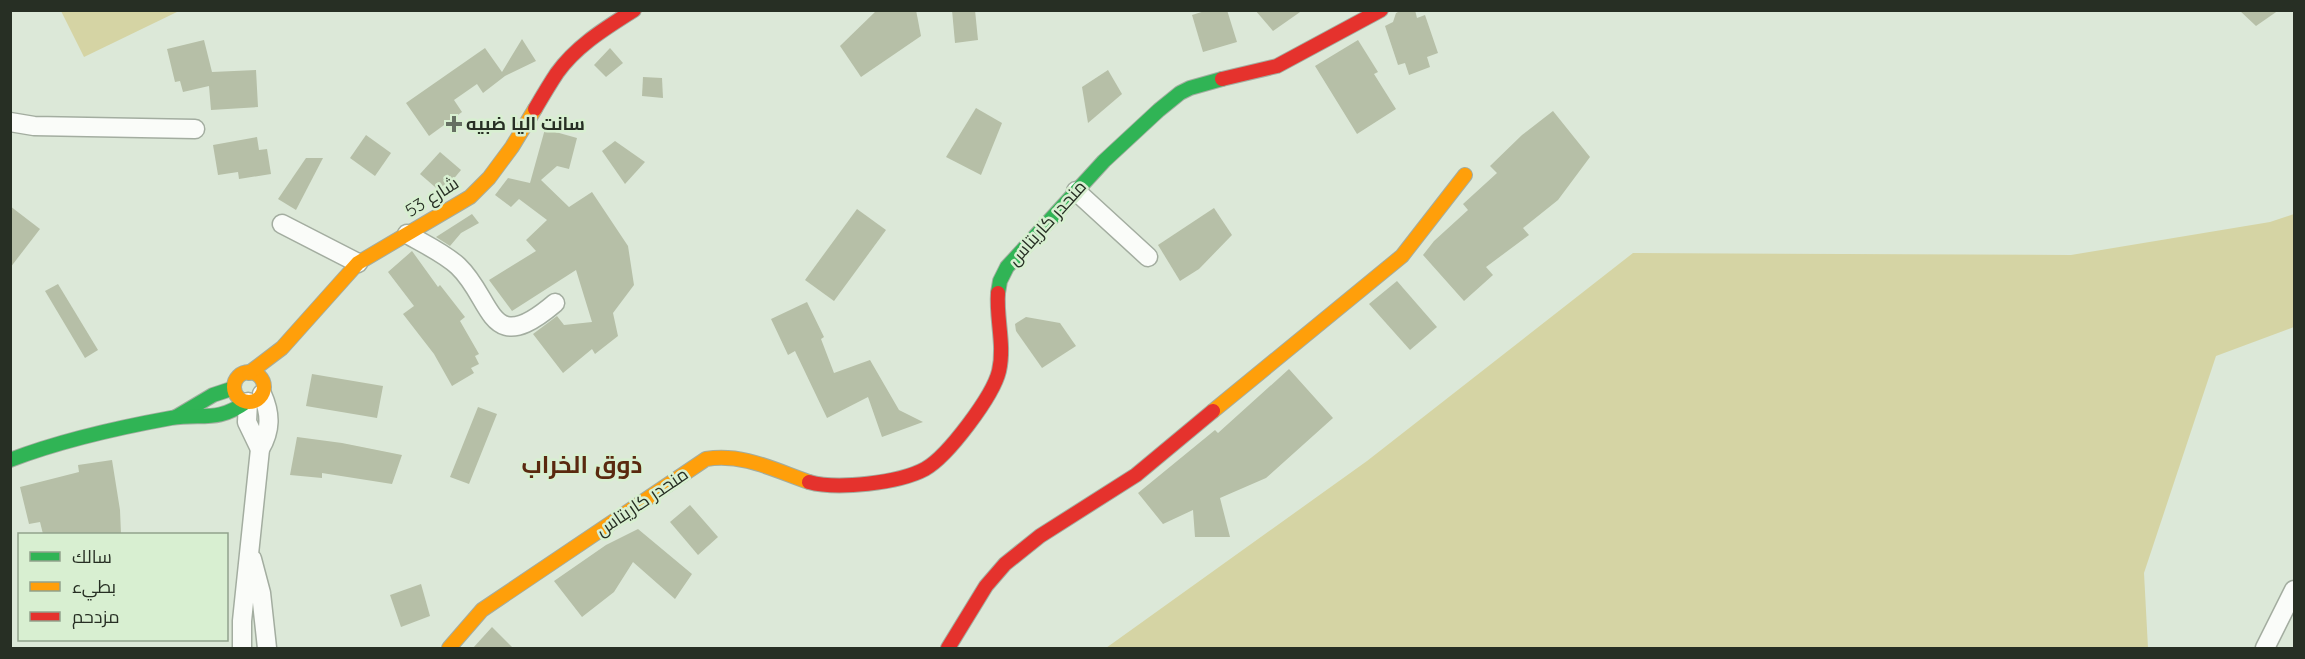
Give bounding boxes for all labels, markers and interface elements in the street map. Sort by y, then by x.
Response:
place label: سانت اليا ضبيه [466,112,585,135]
marker: سانت اليا ضبيه [447,117,461,131]
street label: شارع 53 [401,171,463,223]
street label: منحدر كاريتاس [1002,175,1091,270]
district label: ذوق الخراب [522,449,642,479]
street label: منحدر كاريتاس [591,462,692,541]
legend [18,533,228,641]
text: سالك [72,545,112,568]
text: بطيء [72,575,116,601]
text: مزدحم [72,605,120,629]

